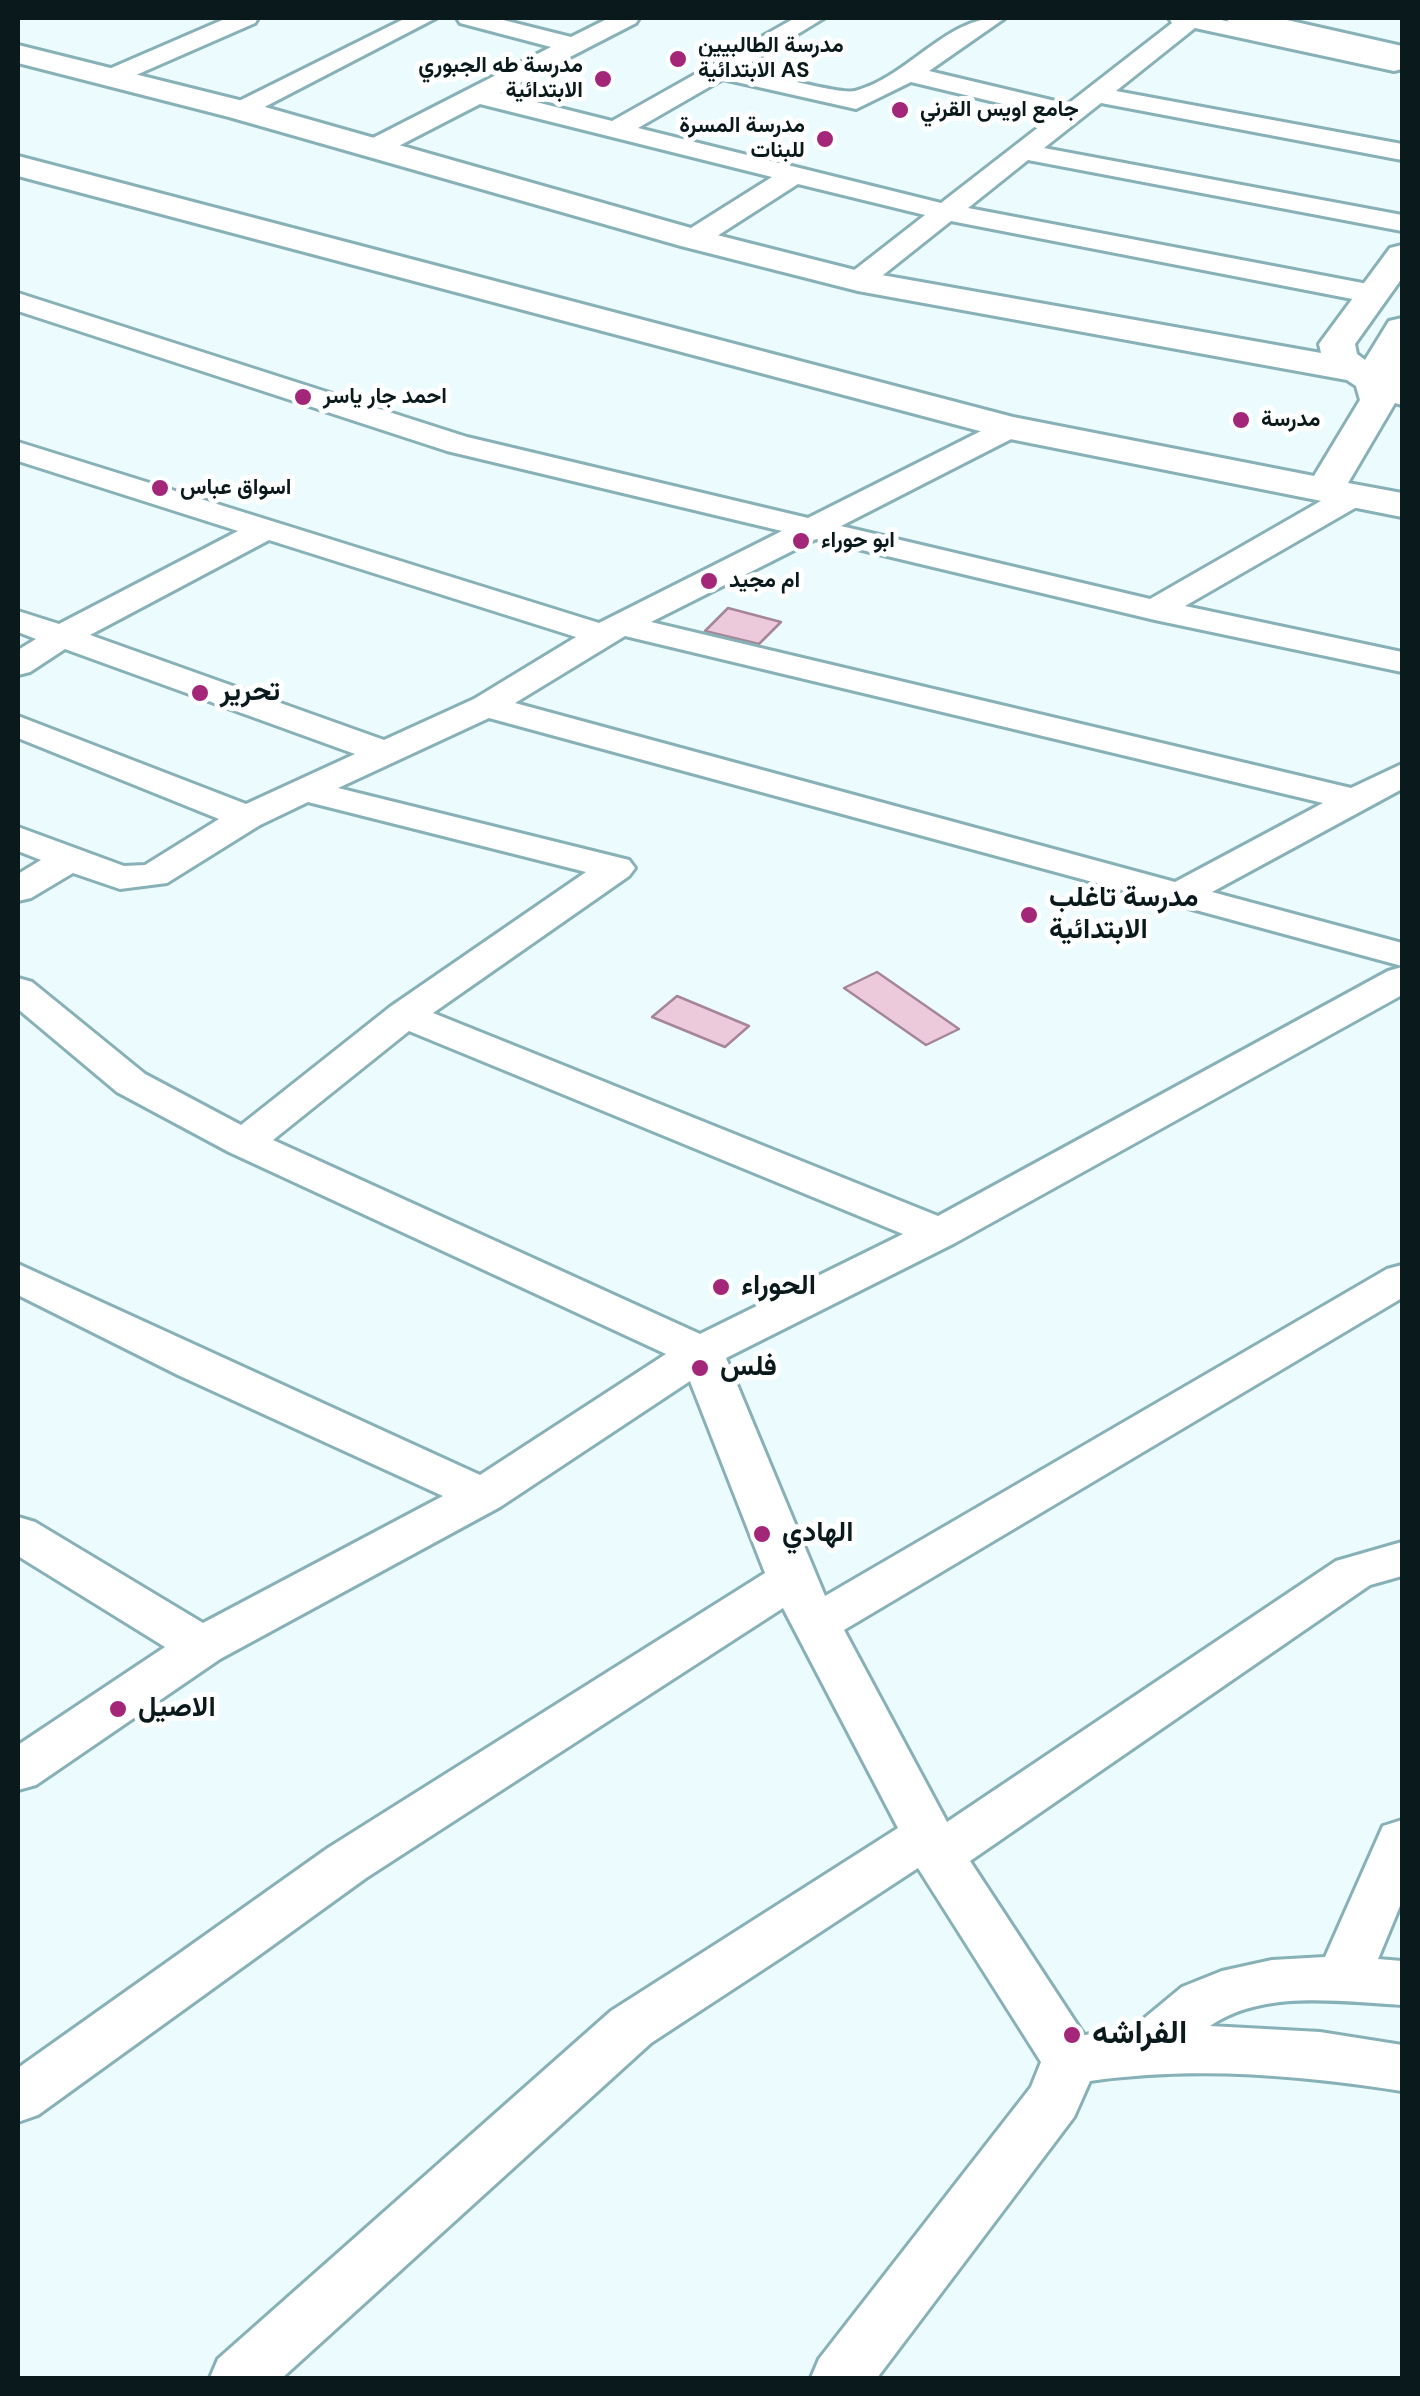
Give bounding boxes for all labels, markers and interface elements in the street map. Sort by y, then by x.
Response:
place label: مدرسة الطالبيين الابتدائية AS [698,33,844,84]
marker: مدرسة الطالبيين الابتدائية AS [667,48,689,70]
place label: مدرسة طه الجبوري الابتدائية [418,53,583,104]
marker: مدرسة طه الجبوري الابتدائية [592,68,614,90]
place label: جامع اويس القرني [920,97,1079,123]
marker: جامع اويس القرني [889,99,911,121]
place label: مدرسة المسرة للبنات [679,113,805,164]
marker: مدرسة المسرة للبنات [814,128,836,150]
place label: احمد جار ياسر [323,384,447,410]
marker: احمد جار ياسر [292,386,314,408]
place label: مدرسة [1261,407,1320,433]
marker: مدرسة [1230,409,1252,431]
place label: اسواق عباس [180,475,292,501]
marker: اسواق عباس [149,477,171,499]
place label: ابو حوراء [821,528,895,554]
marker: ابو حوراء [790,530,812,552]
place label: ام مجيد [729,568,800,594]
marker: ام مجيد [698,570,720,592]
place label: تحرير [220,676,280,710]
marker: تحرير [189,682,211,704]
place label: مدرسة تاغلب الابتدائية [1049,882,1198,948]
marker: مدرسة تاغلب الابتدائية [1018,904,1040,926]
place label: الحوراء [741,1270,816,1304]
marker: الحوراء [710,1276,732,1298]
place label: فلس [720,1351,777,1385]
marker: فلس [689,1357,711,1379]
place label: الهادي [782,1517,854,1551]
marker: الهادي [751,1523,773,1545]
place label: الاصيل [138,1692,216,1726]
marker: الاصيل [107,1698,129,1720]
place label: الفراشه [1092,2016,1187,2054]
marker: الفراشه [1061,2024,1083,2046]

